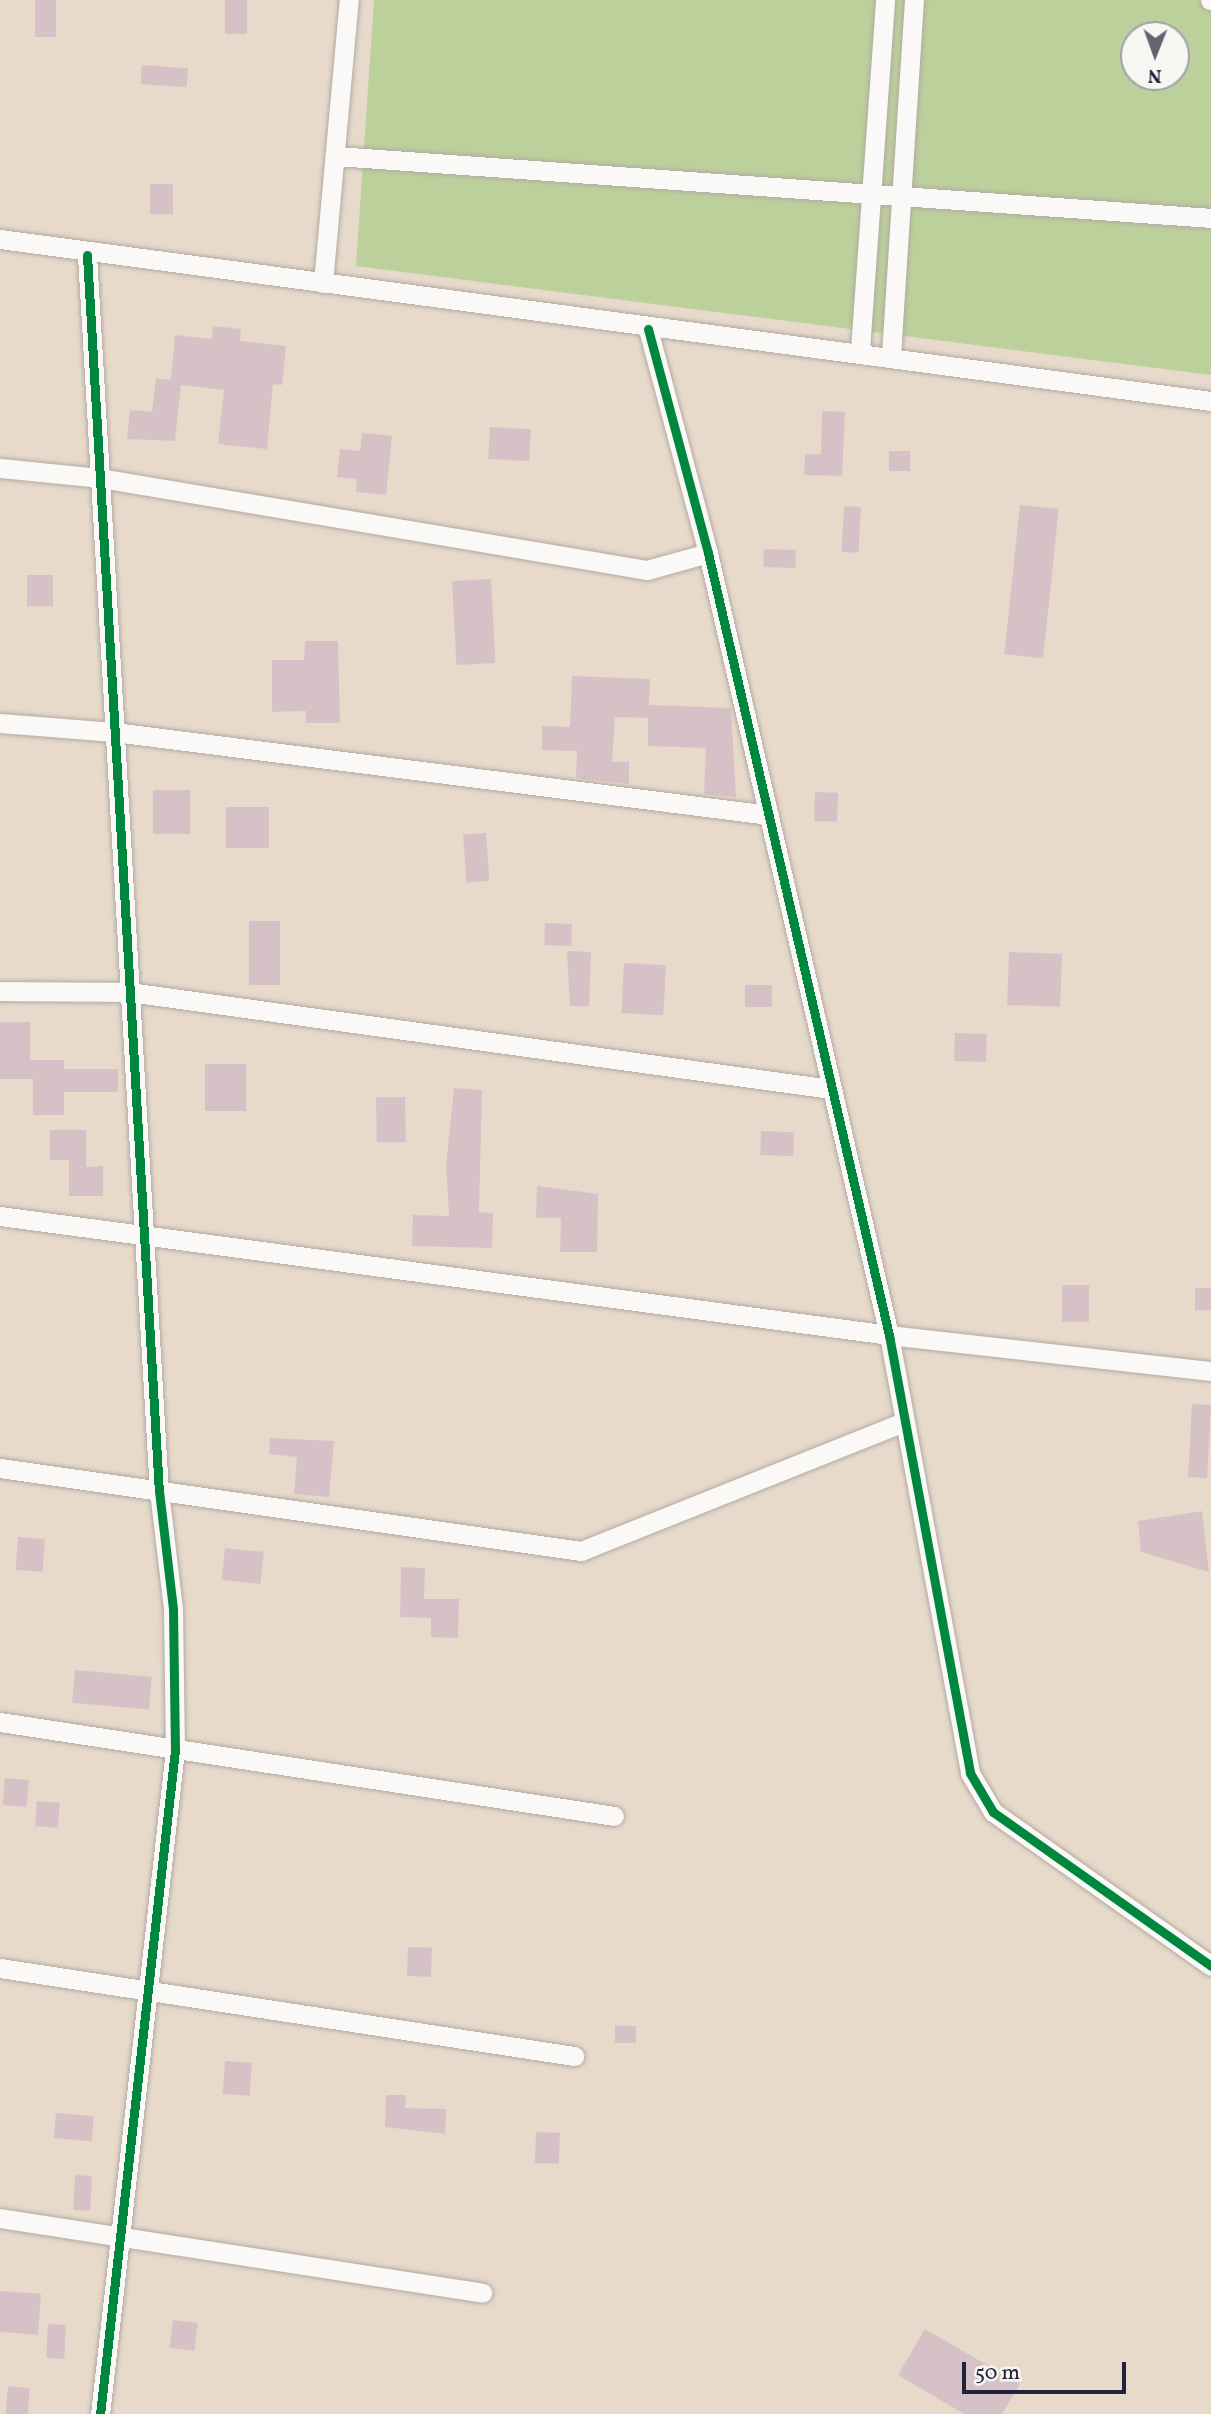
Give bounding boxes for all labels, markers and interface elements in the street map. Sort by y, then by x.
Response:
north arrow [1120,21,1190,91]
text: N [1148,62,1162,88]
scale bar [966,2348,1130,2392]
text: 50 m [975,2359,1020,2388]

